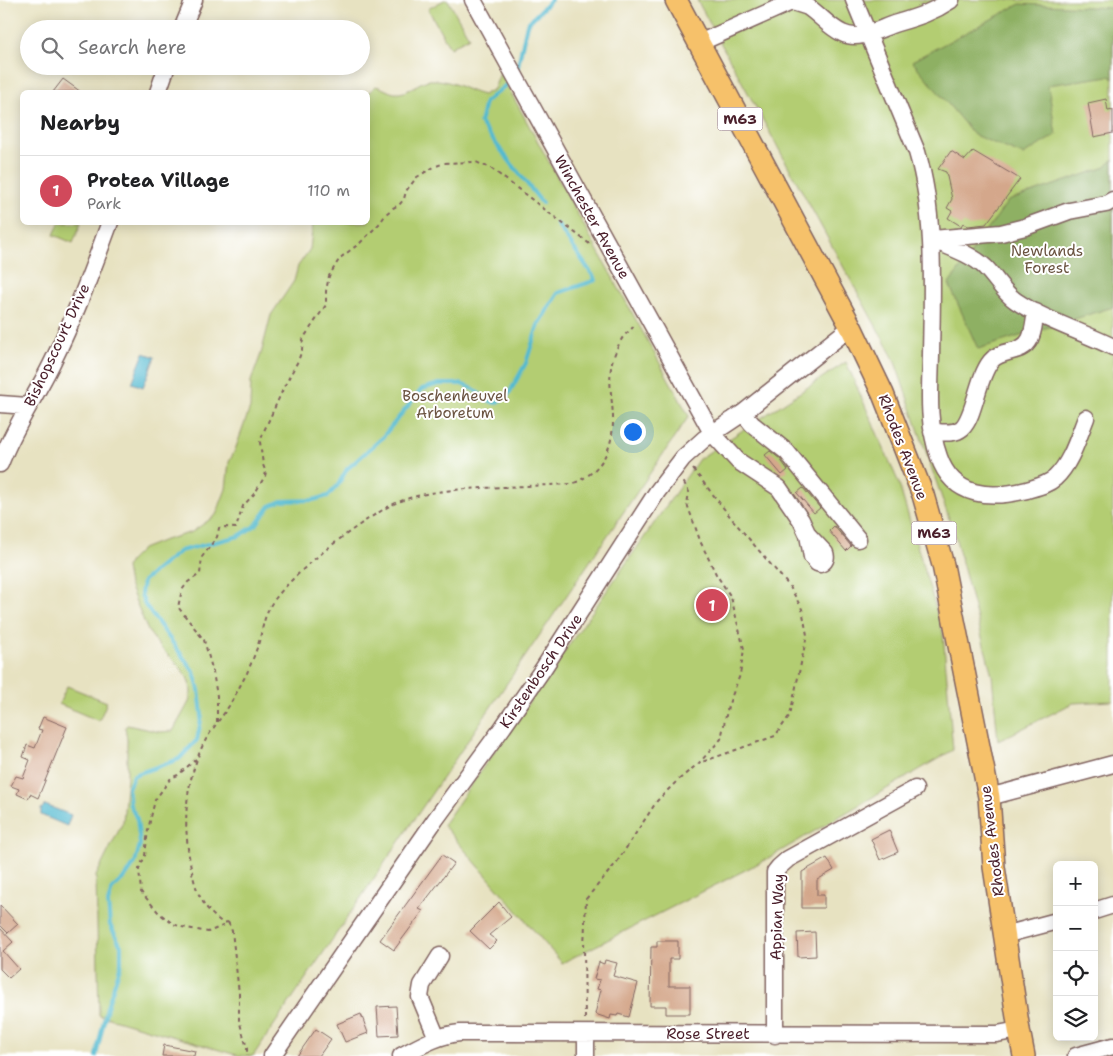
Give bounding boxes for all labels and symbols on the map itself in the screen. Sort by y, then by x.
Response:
road number: M63 [718,108,762,130]
street label: Winchester Avenue [550,151,634,283]
park label: Newlands Forest [1011,241,1083,278]
street label: Bishopscourt Drive [20,280,94,410]
park label: Boschenheuvel Arboretum [402,386,508,423]
street label: Rhodes Avenue [874,391,932,503]
your location [620,419,646,445]
road number: M63 [912,522,956,544]
pin: 1 [696,586,728,624]
street label: Kirstenbosch Drive [495,610,587,732]
street label: Rhodes Avenue [975,784,1009,898]
street label: Appian Way [765,873,789,961]
street label: Rose Street [666,1024,750,1044]

